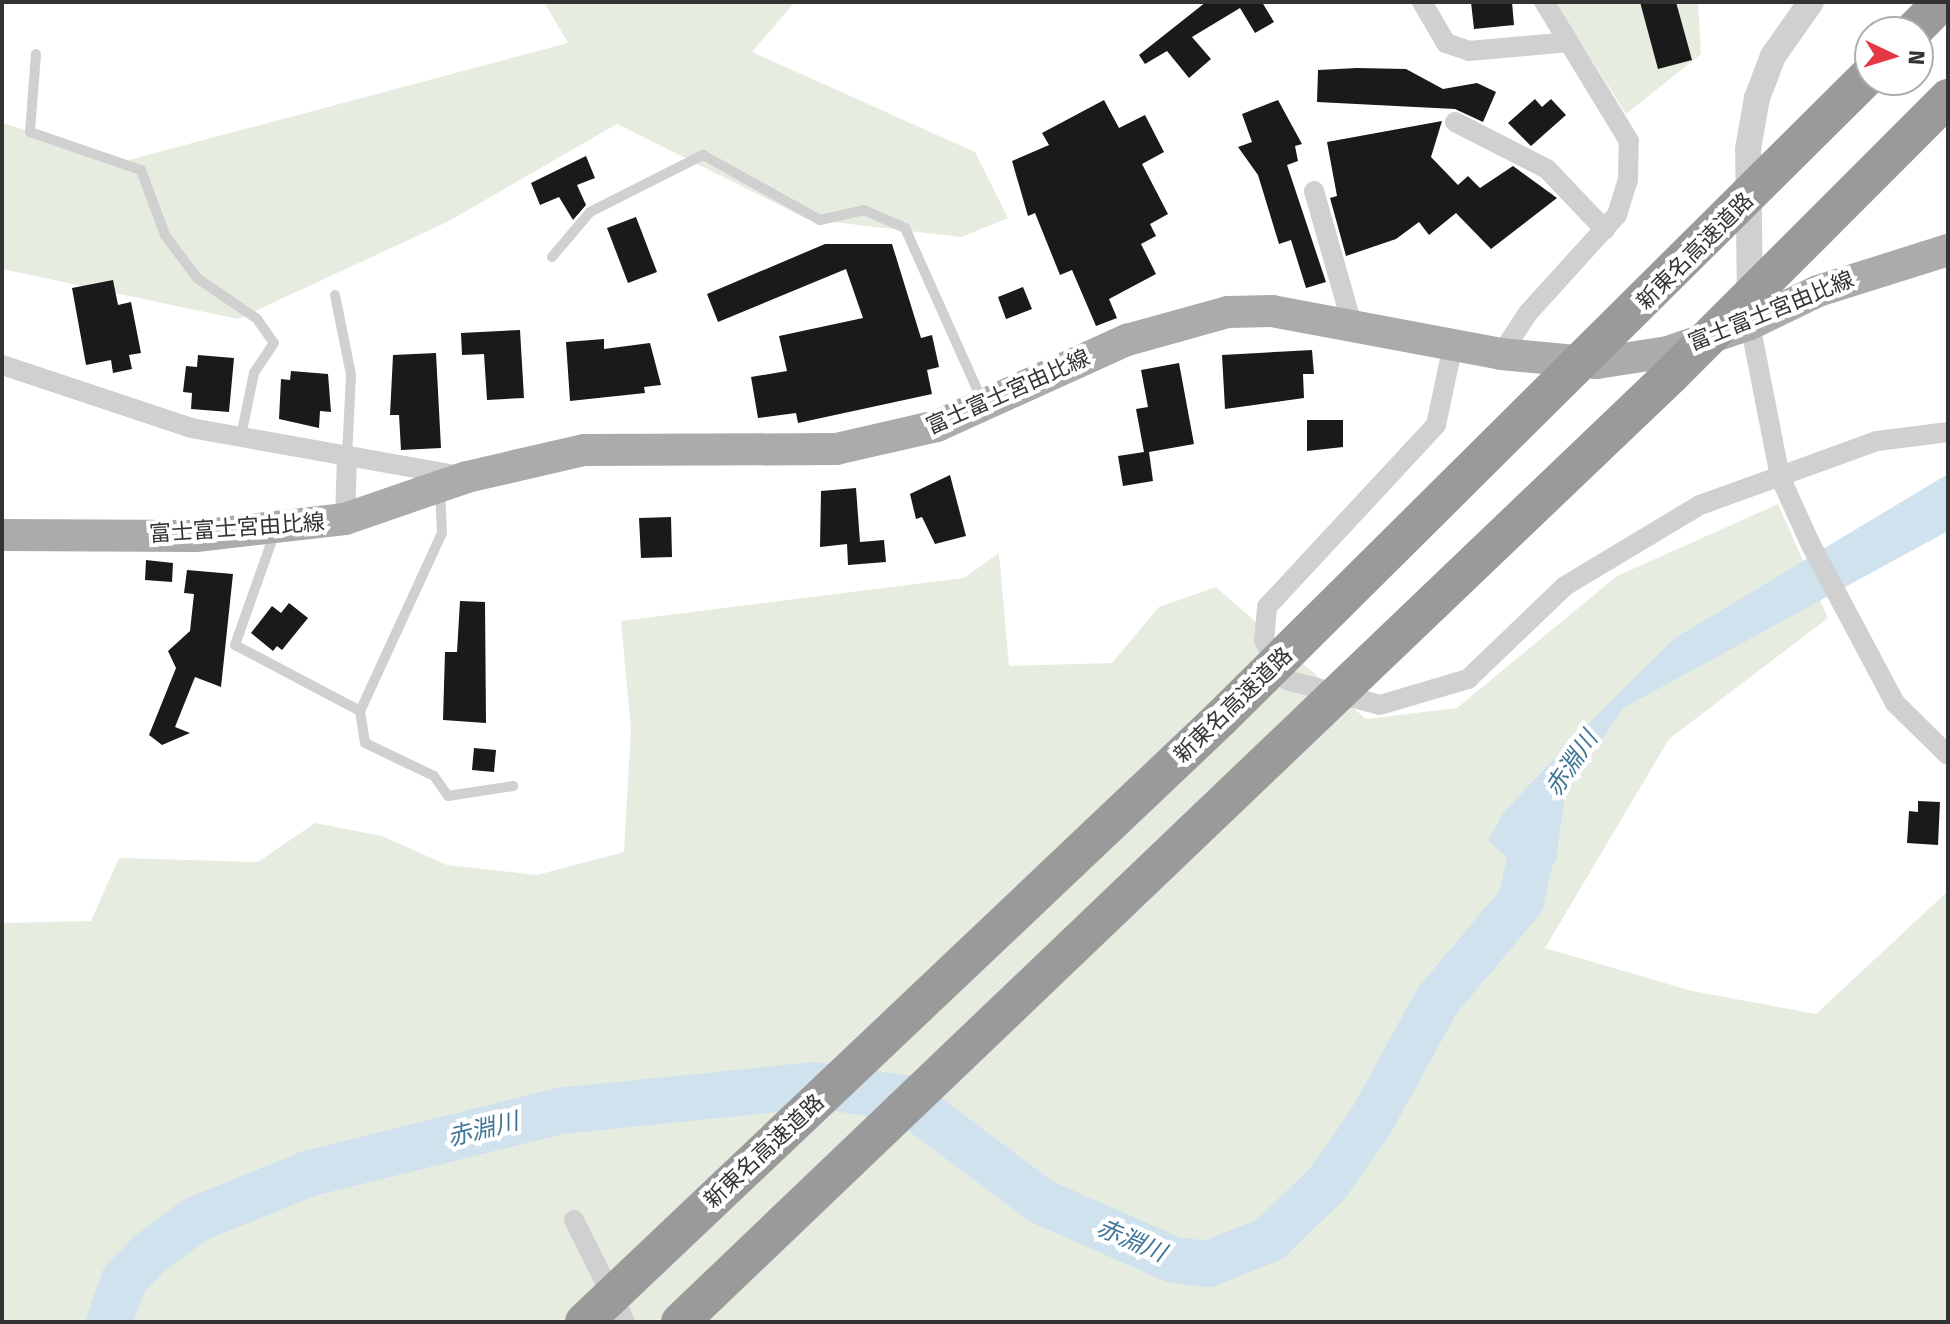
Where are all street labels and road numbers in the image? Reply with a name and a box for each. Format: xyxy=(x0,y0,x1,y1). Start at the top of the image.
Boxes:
street label: 新東名高速道路 xyxy=(1631,187,1759,315)
street label: 富士富士宮由比線 xyxy=(1684,266,1858,356)
street label: 富士富士宮由比線 xyxy=(922,344,1094,440)
street label: 富士富士宮由比線 xyxy=(148,509,326,547)
street label: 新東名高速道路 xyxy=(1168,642,1298,768)
street label: 新東名高速道路 xyxy=(699,1089,829,1213)

